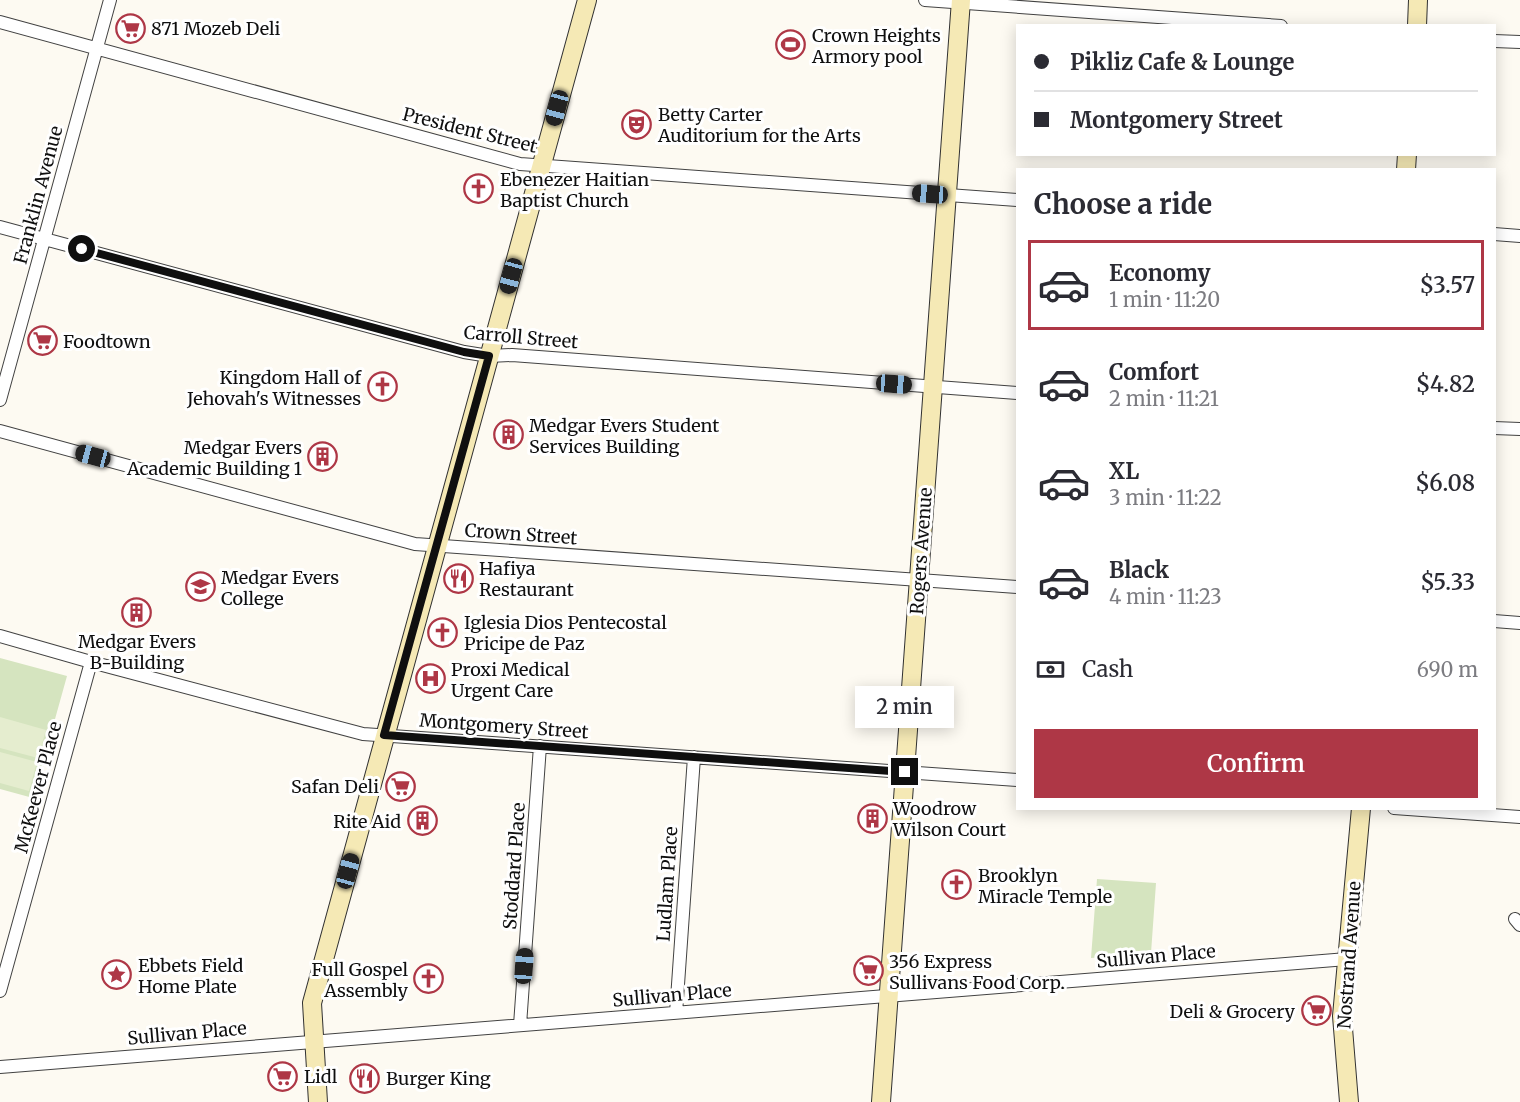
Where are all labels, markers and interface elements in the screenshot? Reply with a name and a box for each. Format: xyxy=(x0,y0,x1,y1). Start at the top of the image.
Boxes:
supermarket icon: 871 Mozeb Deli xyxy=(114,12,146,44)
place label: 871 Mozeb Deli xyxy=(151,17,281,40)
place label: Crown Heights Armory pool xyxy=(811,24,941,68)
sports icon: Crown Heights Armory pool xyxy=(775,29,807,61)
text: Pikliz Cafe & Lounge xyxy=(1070,48,1294,76)
car xyxy=(544,88,570,128)
street label: President Street xyxy=(400,102,540,158)
place label: Betty Carter Auditorium for the Arts xyxy=(657,103,861,147)
text: Montgomery Street xyxy=(1070,106,1283,134)
theatre icon: Betty Carter Auditorium for the Arts xyxy=(621,108,653,140)
street label: Franklin Avenue xyxy=(8,123,68,267)
place label: Ebenezer Haitian Baptist Church xyxy=(500,168,649,212)
church icon: Ebenezer Haitian Baptist Church xyxy=(463,173,495,205)
car xyxy=(911,184,949,204)
text: Choose a ride xyxy=(1034,187,1212,221)
route start xyxy=(68,235,95,262)
car xyxy=(498,256,524,296)
icon: car xyxy=(1037,258,1091,312)
text: Economy xyxy=(1109,259,1210,287)
text: $3.57 xyxy=(1420,271,1475,299)
text: 1 min · 11:20 xyxy=(1109,287,1220,312)
street label: Carroll Street xyxy=(463,321,579,353)
supermarket icon: Foodtown xyxy=(26,325,58,357)
place label: Foodtown xyxy=(63,330,151,353)
icon: car xyxy=(1037,357,1091,411)
text: Comfort xyxy=(1109,358,1199,386)
place label: Kingdom Hall of Jehovah's Witnesses xyxy=(186,366,362,410)
text: $4.82 xyxy=(1416,370,1475,398)
church icon: Kingdom Hall of Jehovah's Witnesses xyxy=(366,371,398,403)
car xyxy=(875,374,913,394)
text: 2 min · 11:21 xyxy=(1109,386,1219,411)
place label: Medgar Evers Student Services Building xyxy=(529,414,719,458)
building icon: Medgar Evers Student Services Building xyxy=(492,419,524,451)
place label: Medgar Evers Academic Building 1 xyxy=(126,436,302,480)
building icon: Medgar Evers Academic Building 1 xyxy=(307,441,339,473)
car xyxy=(73,443,113,469)
icon: car xyxy=(1037,456,1091,510)
text: XL xyxy=(1109,457,1139,485)
text: $6.08 xyxy=(1415,469,1475,497)
text: 3 min · 11:22 xyxy=(1109,485,1222,510)
street label: Rogers Avenue xyxy=(905,487,937,615)
street label: Crown Street xyxy=(464,519,578,549)
icon: car xyxy=(1037,555,1091,609)
text: Black xyxy=(1109,556,1169,584)
place label: Hafiya Restaurant xyxy=(479,557,574,601)
restaurant icon: Hafiya Restaurant xyxy=(442,562,474,594)
place label: Medgar Evers College xyxy=(221,566,339,610)
text: $5.33 xyxy=(1420,568,1475,596)
school or university icon: Medgar Evers College xyxy=(184,571,216,603)
text: 4 min · 11:23 xyxy=(1109,584,1222,609)
building icon: Medgar Evers B-Building xyxy=(121,596,153,628)
place label: Iglesia Dios Pentecostal Pricipe de Paz xyxy=(464,611,667,655)
church icon: Iglesia Dios Pentecostal Pricipe de Paz xyxy=(427,616,459,648)
place label: Medgar Evers B-Building xyxy=(78,630,196,674)
icon: cash xyxy=(1034,653,1067,686)
text: Cash xyxy=(1082,655,1133,683)
text: 690 m xyxy=(1417,657,1478,682)
place label: Proxi Medical Urgent Care xyxy=(451,658,570,702)
hospital icon: Proxi Medical Urgent Care xyxy=(414,663,446,695)
callout: 2 min xyxy=(856,685,954,727)
text: 2 min xyxy=(876,694,933,719)
street label: Montgomery Street xyxy=(419,709,589,743)
street label: McKeever Place xyxy=(9,719,67,855)
button: Confirm xyxy=(1034,729,1478,798)
route end xyxy=(891,758,918,785)
supermarket icon: Safan Deli xyxy=(384,770,416,802)
place label: Safan Deli xyxy=(291,775,379,798)
place label: Woodrow Wilson Court xyxy=(892,797,1006,841)
street label: Stoddard Place xyxy=(498,802,530,930)
building icon: Woodrow Wilson Court xyxy=(856,802,888,834)
building icon: Rite Aid xyxy=(406,805,438,837)
place label: Rite Aid xyxy=(333,810,401,833)
street label: Ludlam Place xyxy=(652,826,682,942)
car xyxy=(335,851,361,891)
place label: Brooklyn Miracle Temple xyxy=(978,864,1112,908)
church icon: Brooklyn Miracle Temple xyxy=(941,869,973,901)
street label: Nostrand Avenue xyxy=(1332,880,1366,1030)
street label: Sullivan Place xyxy=(1096,939,1216,973)
car xyxy=(514,947,534,985)
place label: 356 Express Sullivans Food Corp. xyxy=(889,950,1065,994)
place label: Ebbets Field Home Plate xyxy=(138,954,244,998)
supermarket icon: 356 Express Sullivans Food Corp. xyxy=(852,955,884,987)
place label: Full Gospel Assembly xyxy=(311,958,409,1002)
place icon: Ebbets Field Home Plate xyxy=(101,959,133,991)
church icon: Full Gospel Assembly xyxy=(413,963,445,995)
street label: Sullivan Place xyxy=(612,978,732,1012)
supermarket icon: Deli & Grocery xyxy=(1300,995,1332,1027)
place label: Deli & Grocery xyxy=(1170,1000,1296,1023)
street label: Sullivan Place xyxy=(127,1016,247,1050)
supermarket icon: Lidl xyxy=(267,1060,299,1092)
restaurant icon: Burger King xyxy=(349,1062,381,1094)
place label: Lidl xyxy=(304,1065,338,1088)
place label: Burger King xyxy=(386,1067,491,1090)

